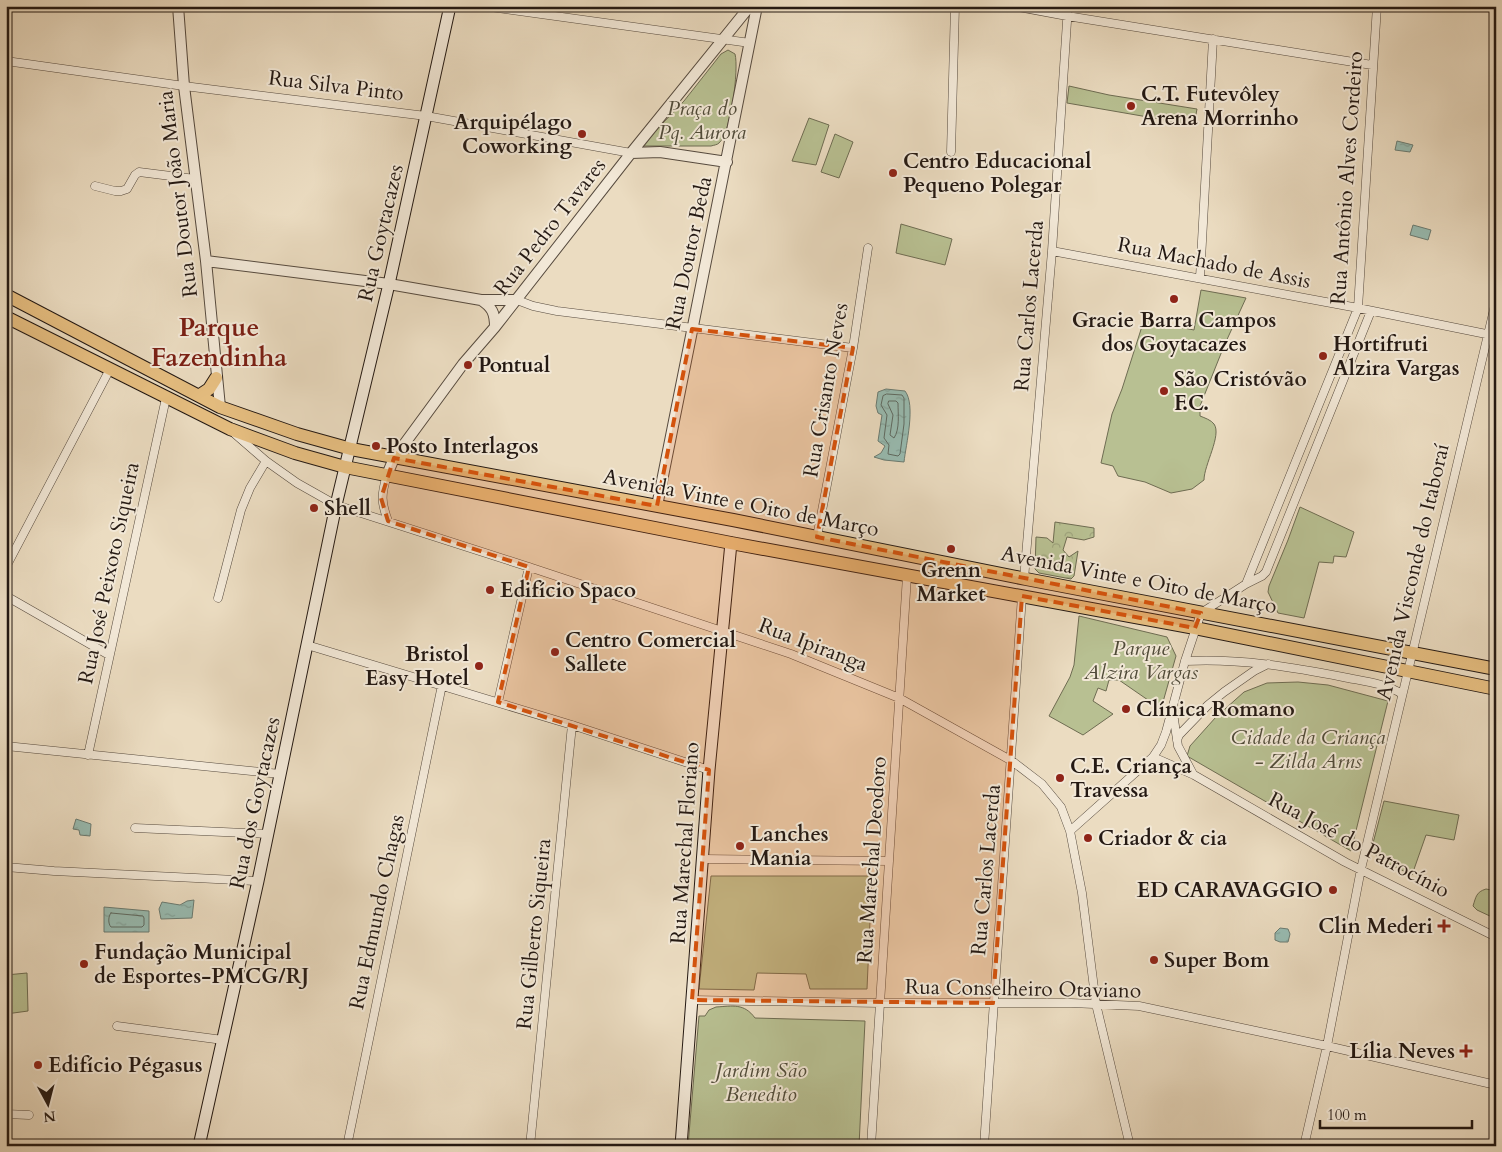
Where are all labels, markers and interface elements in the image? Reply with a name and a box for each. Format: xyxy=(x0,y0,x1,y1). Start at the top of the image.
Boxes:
street label: Rua Antônio Alves Cordeiro xyxy=(1324,50,1370,306)
street label: Rua Silva Pinto xyxy=(267,63,405,109)
place label: C.T. Futevôley Arena Morrinho xyxy=(1141,80,1298,133)
street label: Rua Doutor João Maria xyxy=(151,89,205,299)
park label: Praça do Pq. Aurora xyxy=(658,94,746,147)
marker: C.T. Futevôley Arena Morrinho xyxy=(1125,100,1137,112)
place label: Arquipélago Coworking xyxy=(454,108,572,161)
marker: Arquipélago Coworking xyxy=(576,128,588,140)
place label: Centro Educacional Pequeno Polegar xyxy=(903,147,1091,200)
street label: Rua Pedro Tavares xyxy=(487,152,613,302)
street label: Rua Goytacazes xyxy=(351,161,411,305)
marker: Centro Educacional Pequeno Polegar xyxy=(887,167,899,179)
street label: Rua Doutor Beda xyxy=(659,174,719,332)
street label: Rua Carlos Lacerda xyxy=(1007,219,1051,393)
street label: Rua Machado de Assis xyxy=(1115,230,1313,296)
marker: Gracie Barra Campos dos Goytacazes xyxy=(1168,293,1180,305)
street label: Rua Crisanto Neves xyxy=(796,300,856,480)
place label: Gracie Barra Campos dos Goytacazes xyxy=(1072,306,1276,359)
district label: Parque Fazendinha xyxy=(151,310,287,375)
place label: Hortifruti Alzira Vargas xyxy=(1333,330,1460,383)
marker: Hortifruti Alzira Vargas xyxy=(1317,350,1329,362)
place label: Pontual xyxy=(478,351,550,380)
marker: Pontual xyxy=(462,359,474,371)
place label: São Cristóvão F.C. xyxy=(1174,365,1307,418)
marker: São Cristóvão F.C. xyxy=(1158,385,1170,397)
place label: Posto Interlagos xyxy=(386,432,539,461)
marker: Posto Interlagos xyxy=(370,440,382,452)
street label: Avenida Visconde do Itaboraí xyxy=(1369,441,1457,703)
street label: Rua José Peixoto Siqueira xyxy=(71,459,147,687)
street label: Avenida Vinte e Oito de Março xyxy=(601,462,881,544)
place label: Shell xyxy=(324,494,371,523)
marker: Shell xyxy=(308,502,320,514)
street label: Avenida Vinte e Oito de Março xyxy=(999,539,1279,621)
marker: Grenn Market xyxy=(945,543,957,555)
place label: Grenn Market xyxy=(916,556,986,609)
place label: Edifício Spaco xyxy=(500,576,636,605)
marker: Edifício Spaco xyxy=(484,584,496,596)
street label: Rua Ipiranga xyxy=(754,611,872,679)
place label: Centro Comercial Sallete xyxy=(565,626,736,679)
park label: Parque Alzira Vargas xyxy=(1083,634,1198,687)
place label: Bristol Easy Hotel xyxy=(365,640,469,693)
marker: Centro Comercial Sallete xyxy=(549,646,561,658)
marker: Bristol Easy Hotel xyxy=(473,660,485,672)
place label: Clínica Romano xyxy=(1136,695,1295,724)
marker: Clínica Romano xyxy=(1120,703,1132,715)
street label: Rua dos Goytacazes xyxy=(223,714,287,892)
park label: Cidade da Criança - Zilda Arns xyxy=(1231,723,1385,776)
street label: Rua Marechal Floriano xyxy=(663,741,707,945)
place label: C.E. Criança Travessa xyxy=(1070,752,1193,805)
street label: Rua Marechal Deodoro xyxy=(850,755,894,965)
marker: C.E. Criança Travessa xyxy=(1054,772,1066,784)
street label: Rua Carlos Lacerda xyxy=(964,783,1008,957)
street label: Rua José do Patrocínio xyxy=(1263,785,1455,905)
street label: Rua Edmundo Chagas xyxy=(342,812,412,1012)
place label: Lanches Mania xyxy=(750,820,829,873)
place label: Criador & cia xyxy=(1098,824,1228,853)
marker: Criador & cia xyxy=(1082,832,1094,844)
street label: Rua Gilberto Siqueira xyxy=(510,837,558,1031)
marker: Lanches Mania xyxy=(734,840,746,852)
place label: ED CARAVAGGIO xyxy=(1137,876,1323,905)
marker: ED CARAVAGGIO xyxy=(1327,884,1339,896)
place label: Clin Mederi xyxy=(1318,912,1433,941)
marker: Clin Mederi xyxy=(1437,919,1451,933)
place label: Fundação Municipal de Esportes-PMCG/RJ xyxy=(94,938,309,991)
place label: Super Bom xyxy=(1164,946,1270,975)
marker: Super Bom xyxy=(1148,954,1160,966)
marker: Fundação Municipal de Esportes-PMCG/RJ xyxy=(78,958,90,970)
street label: Rua Conselheiro Otaviano xyxy=(905,972,1141,1006)
place label: Lília Neves xyxy=(1349,1037,1455,1066)
marker: Lília Neves xyxy=(1459,1044,1473,1058)
place label: Edifício Pégasus xyxy=(48,1051,203,1080)
park label: Jardim São Benedito xyxy=(710,1056,807,1109)
marker: Edifício Pégasus xyxy=(32,1059,44,1071)
north arrow xyxy=(22,1080,72,1130)
scale bar xyxy=(1320,1097,1472,1129)
text: 100 m xyxy=(1327,1105,1367,1125)
text: N xyxy=(42,1106,57,1127)

